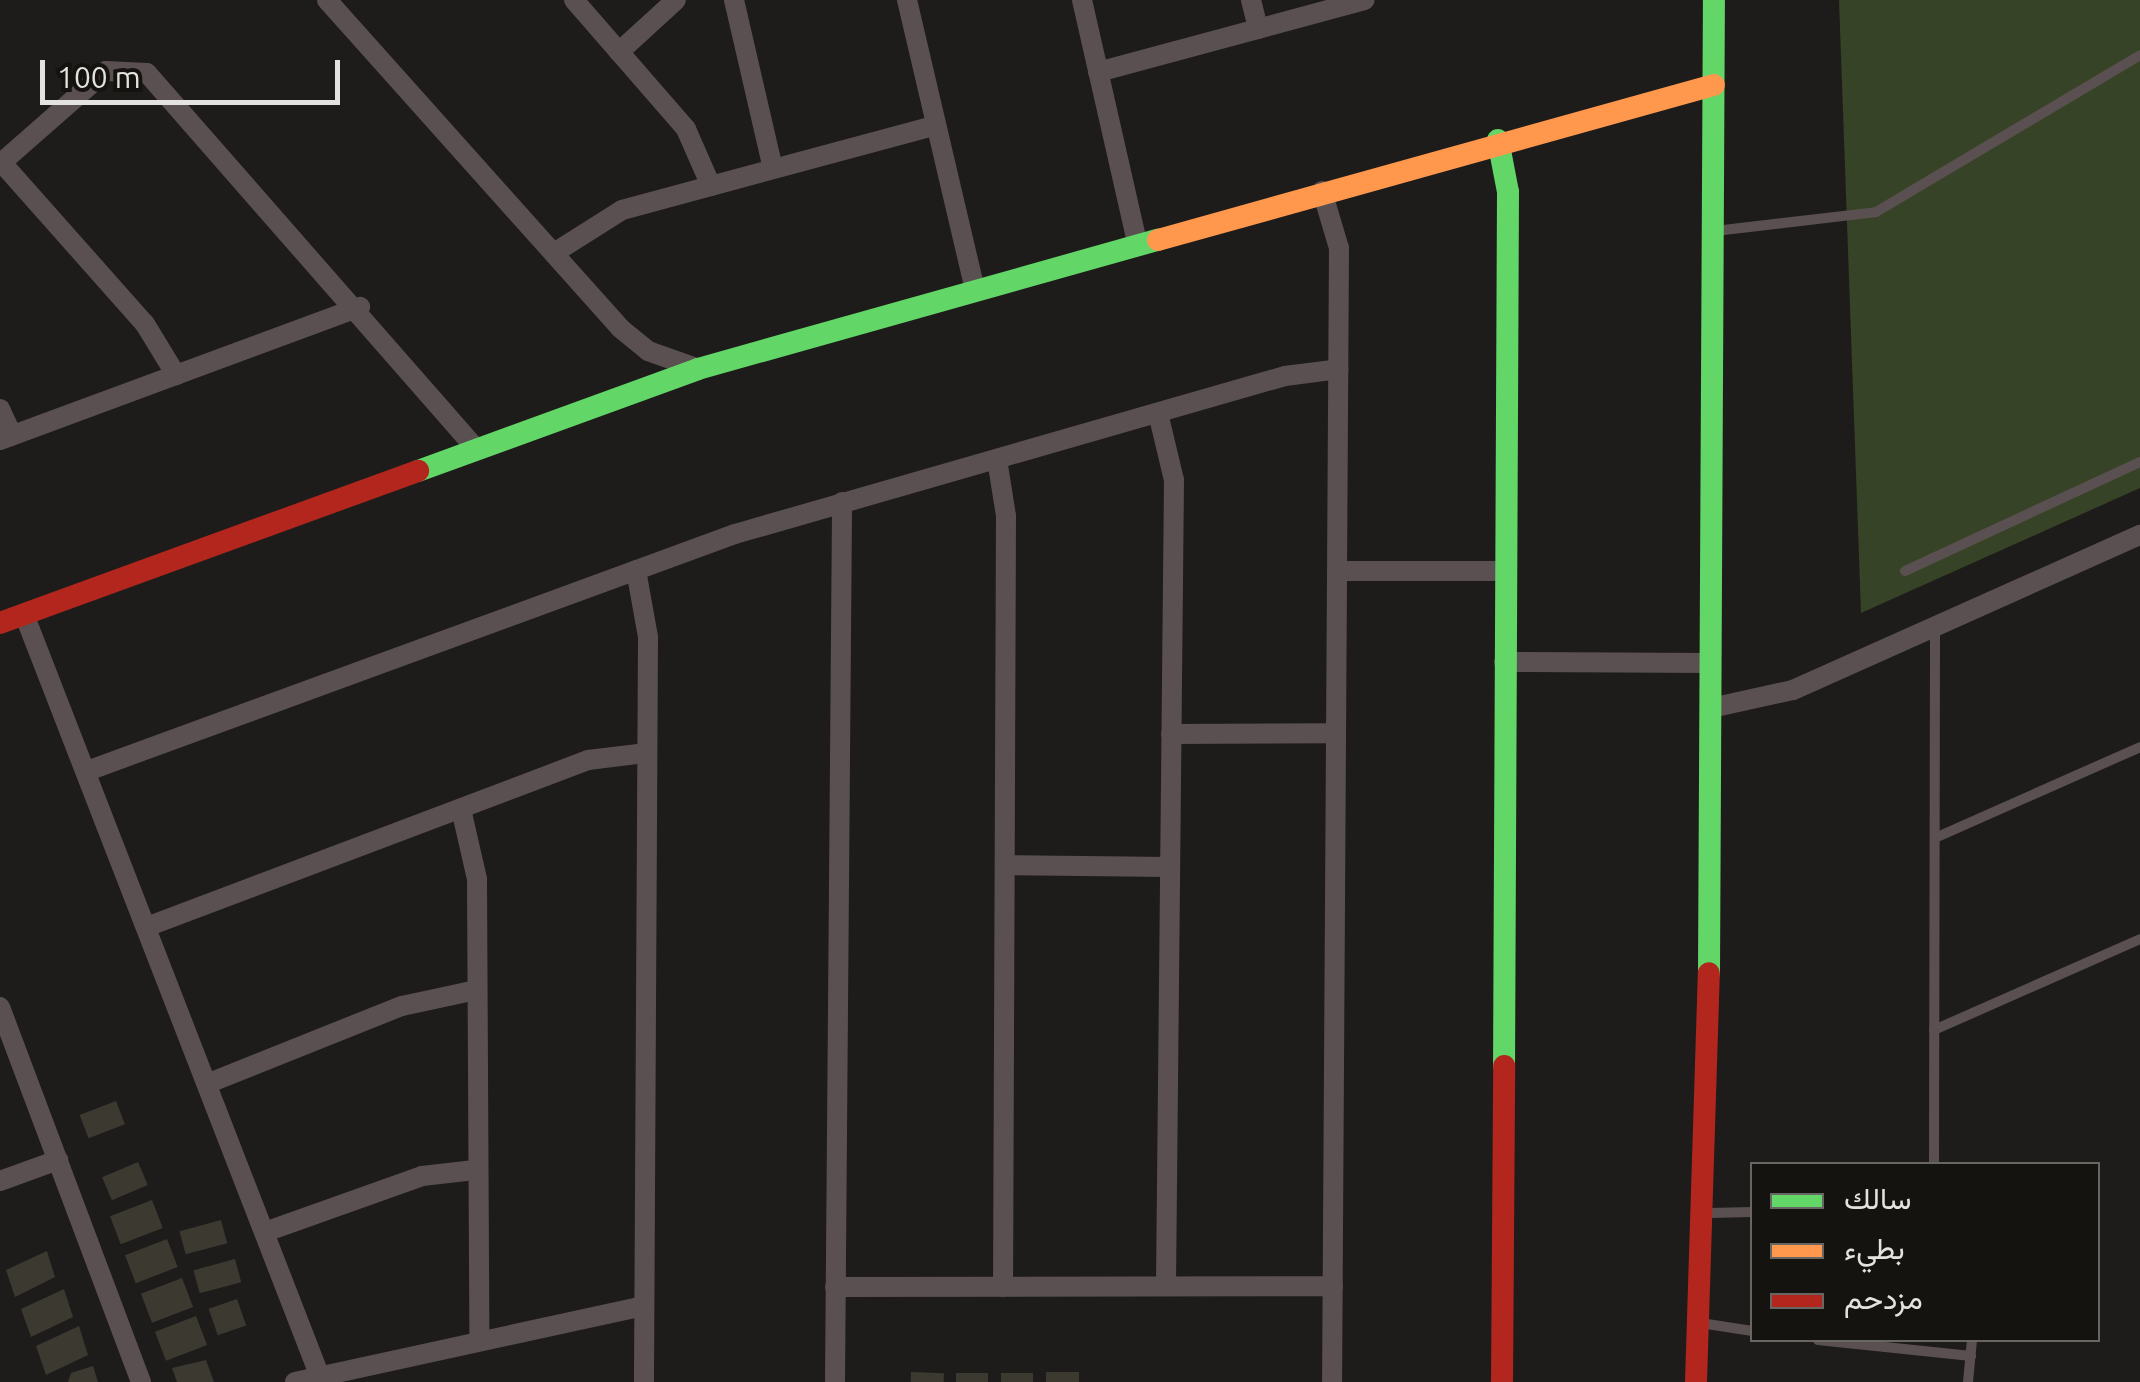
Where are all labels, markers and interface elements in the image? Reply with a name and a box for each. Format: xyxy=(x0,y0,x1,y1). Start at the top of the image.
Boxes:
scale bar xyxy=(45,40,345,102)
text: 100 m xyxy=(57,60,141,94)
legend xyxy=(1750,1162,2100,1342)
text: سالك xyxy=(1844,1181,1911,1215)
text: بطيء xyxy=(1844,1231,1905,1265)
text: مزدحم xyxy=(1844,1281,1923,1315)

